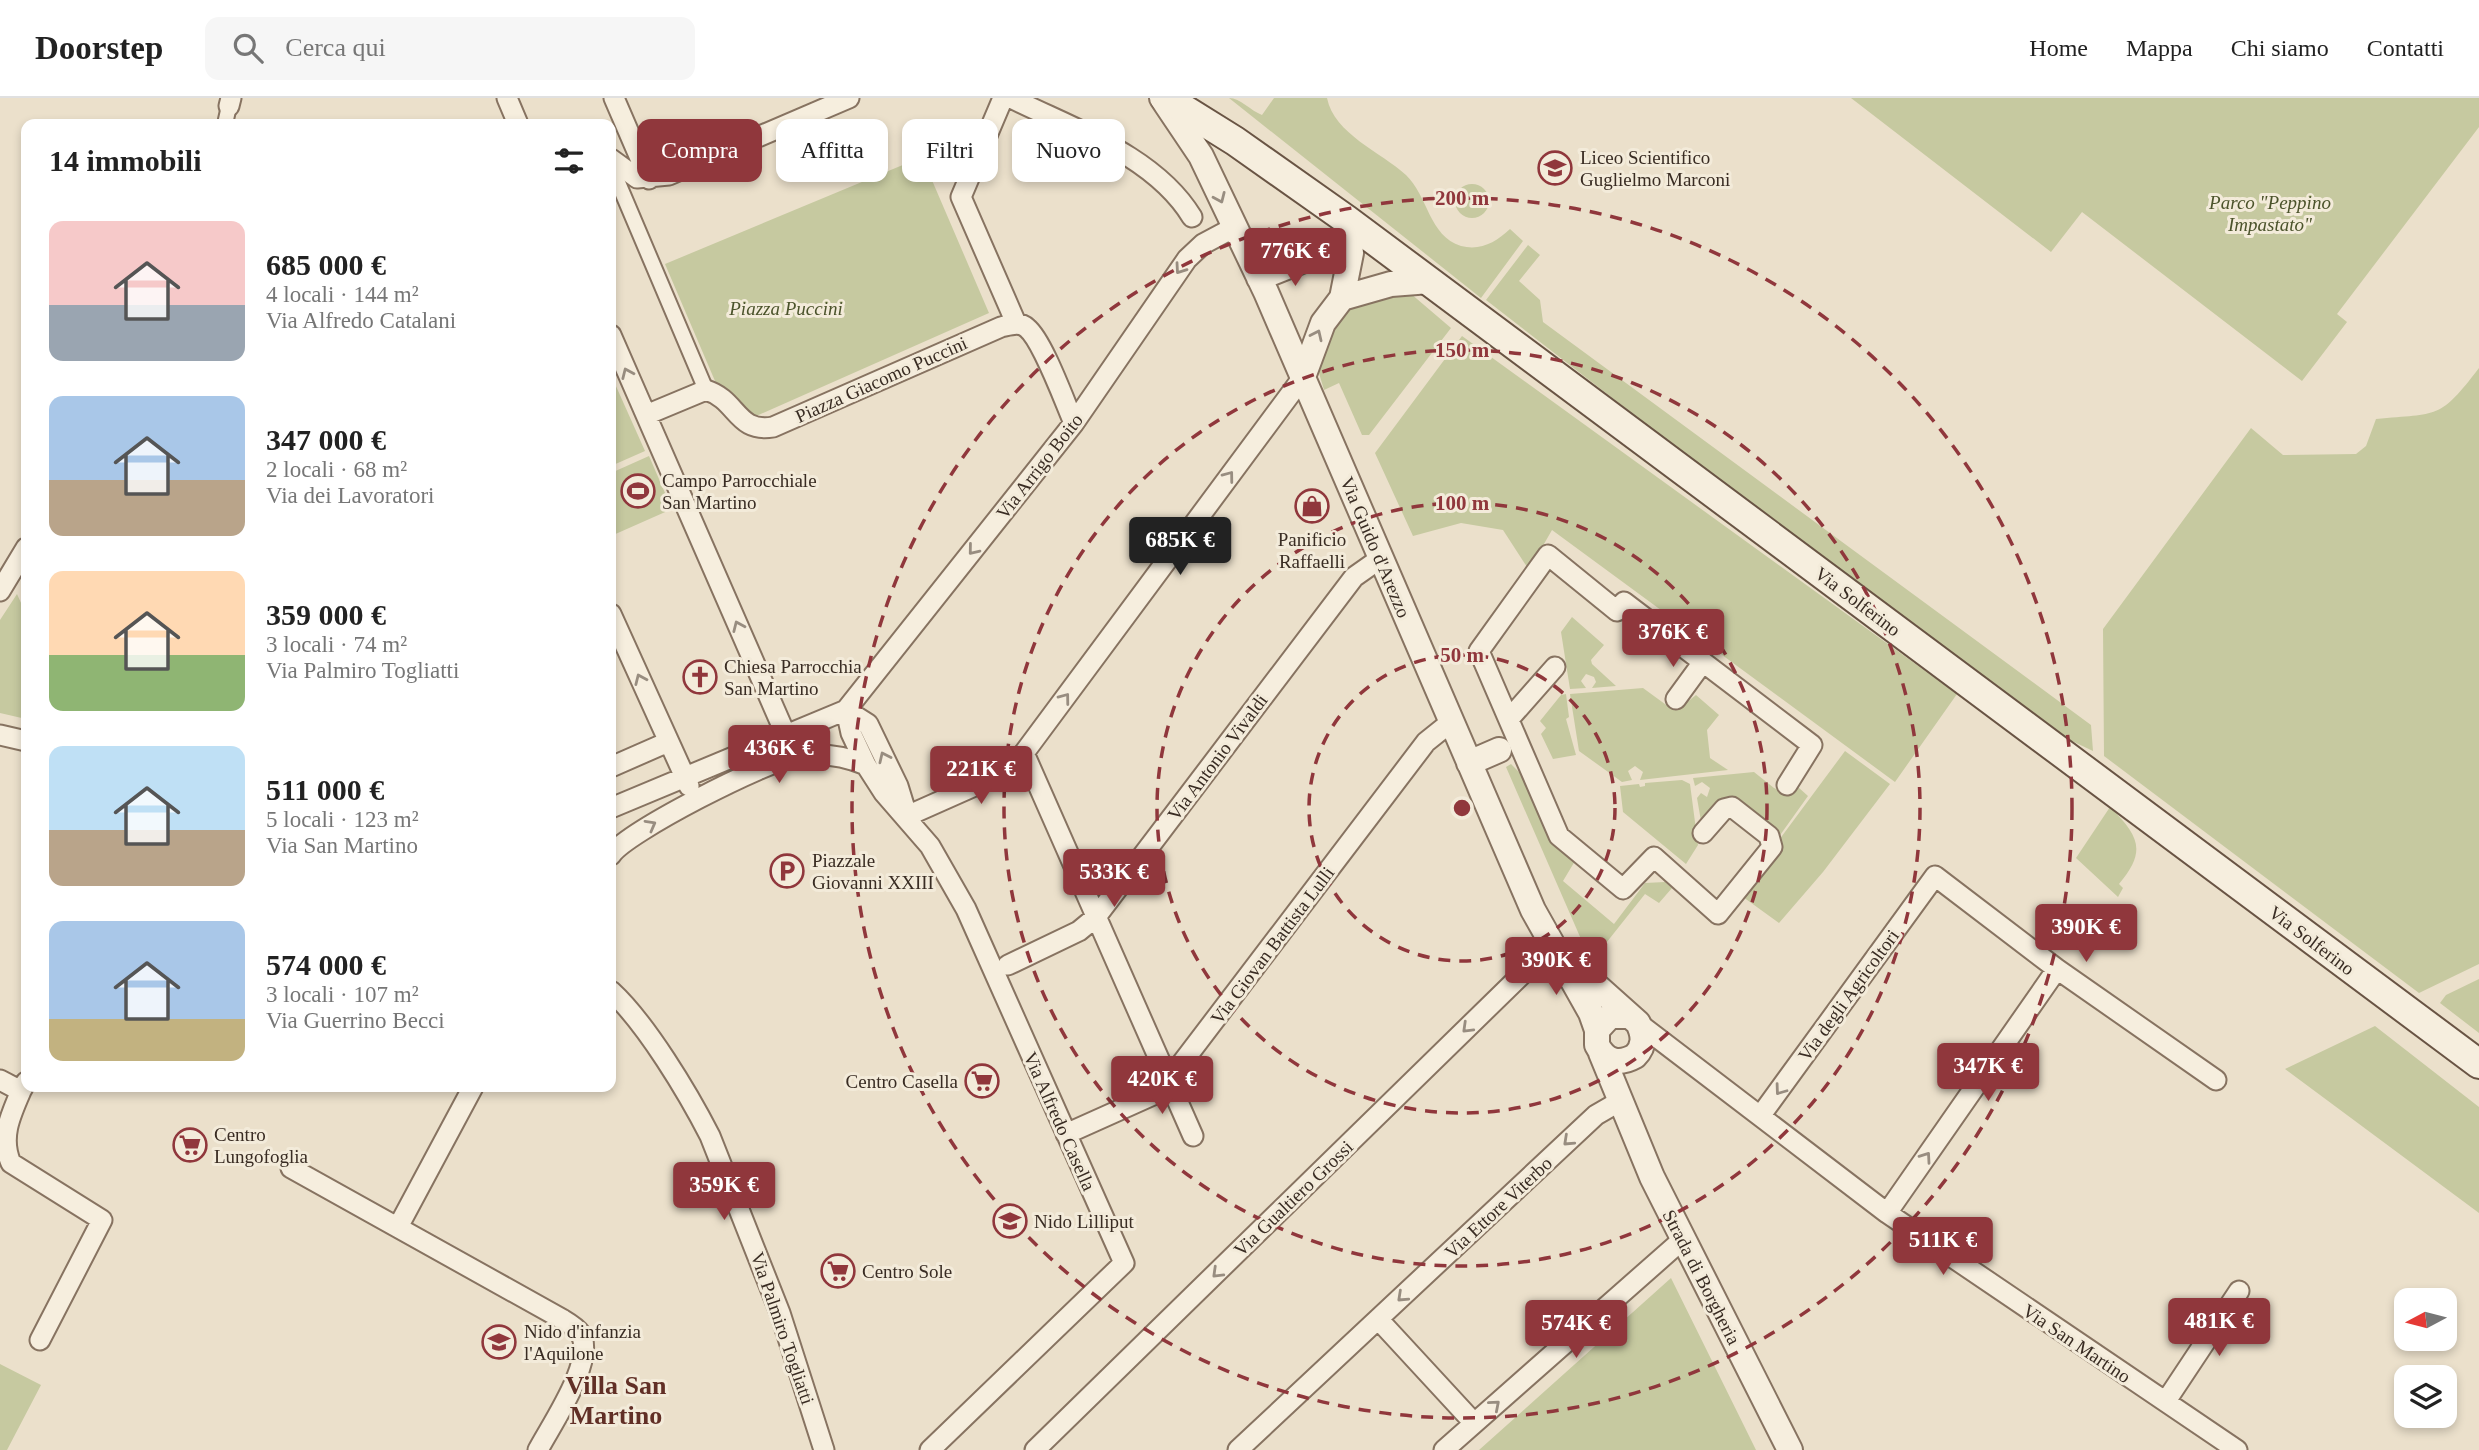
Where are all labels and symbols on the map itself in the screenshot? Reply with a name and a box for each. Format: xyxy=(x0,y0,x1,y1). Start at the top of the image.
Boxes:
place label: Liceo Scientifico Guglielmo Marconi xyxy=(1580,147,1730,190)
school or university icon: Liceo Scientifico Guglielmo Marconi xyxy=(1536,149,1574,187)
text: 200 m xyxy=(1435,186,1490,210)
one-way arrow xyxy=(1212,191,1226,204)
park label: Parco "Peppino Impastato" xyxy=(2208,192,2331,235)
pin: 776K € xyxy=(1238,228,1352,288)
one-way arrow xyxy=(1176,261,1188,274)
park label: Piazza Puccini xyxy=(728,298,843,319)
one-way arrow xyxy=(1309,330,1323,342)
street label: Piazza Giacomo Puccini xyxy=(792,332,970,427)
text: 150 m xyxy=(1435,338,1490,362)
one-way arrow xyxy=(622,368,636,380)
street label: Via Arrigo Boito xyxy=(992,410,1087,523)
place label: Campo Parrocchiale San Martino xyxy=(662,470,817,513)
sports icon: Campo Parrocchiale San Martino xyxy=(619,472,657,510)
one-way arrow xyxy=(1221,472,1234,484)
street label: Via Guido d'Arezzo xyxy=(1336,474,1415,621)
shop icon: Panificio Raffaelli xyxy=(1293,487,1331,525)
text: 100 m xyxy=(1435,491,1490,515)
pin: 685K € xyxy=(1123,518,1237,577)
place label: Panificio Raffaelli xyxy=(1278,529,1346,572)
one-way arrow xyxy=(968,543,981,555)
street label: Via Solferino xyxy=(1811,562,1905,640)
pin: 376K € xyxy=(1616,610,1730,669)
one-way arrow xyxy=(732,621,746,634)
text: 50 m xyxy=(1440,643,1484,667)
place label: Chiesa Parrocchia San Martino xyxy=(724,656,862,699)
church icon: Chiesa Parrocchia San Martino xyxy=(681,658,719,696)
one-way arrow xyxy=(634,674,648,686)
street label: Via Antonio Vivaldi xyxy=(1163,690,1272,825)
one-way arrow xyxy=(1056,694,1069,706)
pin: 436K € xyxy=(722,726,836,785)
pin: 221K € xyxy=(924,746,1038,806)
one-way arrow xyxy=(878,752,892,765)
centre of rings xyxy=(1450,796,1474,820)
one-way arrow xyxy=(643,820,656,833)
place label: Piazzale Giovanni XXIII xyxy=(812,850,934,893)
pin: 533K € xyxy=(1057,850,1171,909)
parking icon: Piazzale Giovanni XXIII xyxy=(768,852,806,890)
street label: Via Giovan Battista Lulli xyxy=(1206,863,1338,1028)
street label: Via Solferino xyxy=(2265,901,2359,979)
pin: 390K € xyxy=(2029,904,2143,964)
street label: Via degli Agricoltori xyxy=(1794,926,1903,1065)
pin: 390K € xyxy=(1499,937,1613,997)
one-way arrow xyxy=(1462,1020,1475,1033)
pin: 347K € xyxy=(1931,1044,2045,1103)
street label: Via Alfredo Casella xyxy=(1019,1049,1100,1194)
pin: 420K € xyxy=(1105,1056,1219,1116)
supermarket icon: Centro Casella xyxy=(963,1062,1001,1100)
place label: Centro Casella xyxy=(846,1071,959,1092)
one-way arrow xyxy=(1776,1082,1788,1095)
place label: Centro Lungofoglia xyxy=(214,1124,308,1167)
supermarket icon: Centro Lungofoglia xyxy=(171,1126,209,1164)
one-way arrow xyxy=(1563,1133,1576,1146)
street label: Via Gualtiero Grossi xyxy=(1230,1136,1357,1261)
street label: Via Ettore Viterbo xyxy=(1440,1152,1556,1262)
one-way arrow xyxy=(1918,1152,1930,1165)
pin: 359K € xyxy=(667,1162,781,1222)
school or university icon: Nido Lilliput xyxy=(991,1202,1029,1240)
street label: Strada di Borgheria xyxy=(1659,1206,1745,1349)
place label: Nido Lilliput xyxy=(1034,1211,1134,1232)
pin: 511K € xyxy=(1886,1218,2000,1277)
street label: Via Palmiro Togliatti xyxy=(747,1249,818,1407)
supermarket icon: Centro Sole xyxy=(819,1252,857,1290)
place label: Centro Sole xyxy=(862,1261,952,1282)
one-way arrow xyxy=(1212,1264,1225,1277)
north arrow xyxy=(2394,1288,2457,1351)
one-way arrow xyxy=(1397,1289,1410,1301)
pin: 481K € xyxy=(2162,1298,2276,1358)
pin: 574K € xyxy=(1519,1300,1633,1360)
street label: Via San Martino xyxy=(2019,1300,2135,1387)
place label: Nido d'infanzia l'Aquilone xyxy=(524,1321,641,1364)
school or university icon: Nido d'infanzia l'Aquilone xyxy=(480,1323,518,1361)
district label: Villa San Martino xyxy=(566,1371,667,1430)
one-way arrow xyxy=(1487,1401,1500,1413)

